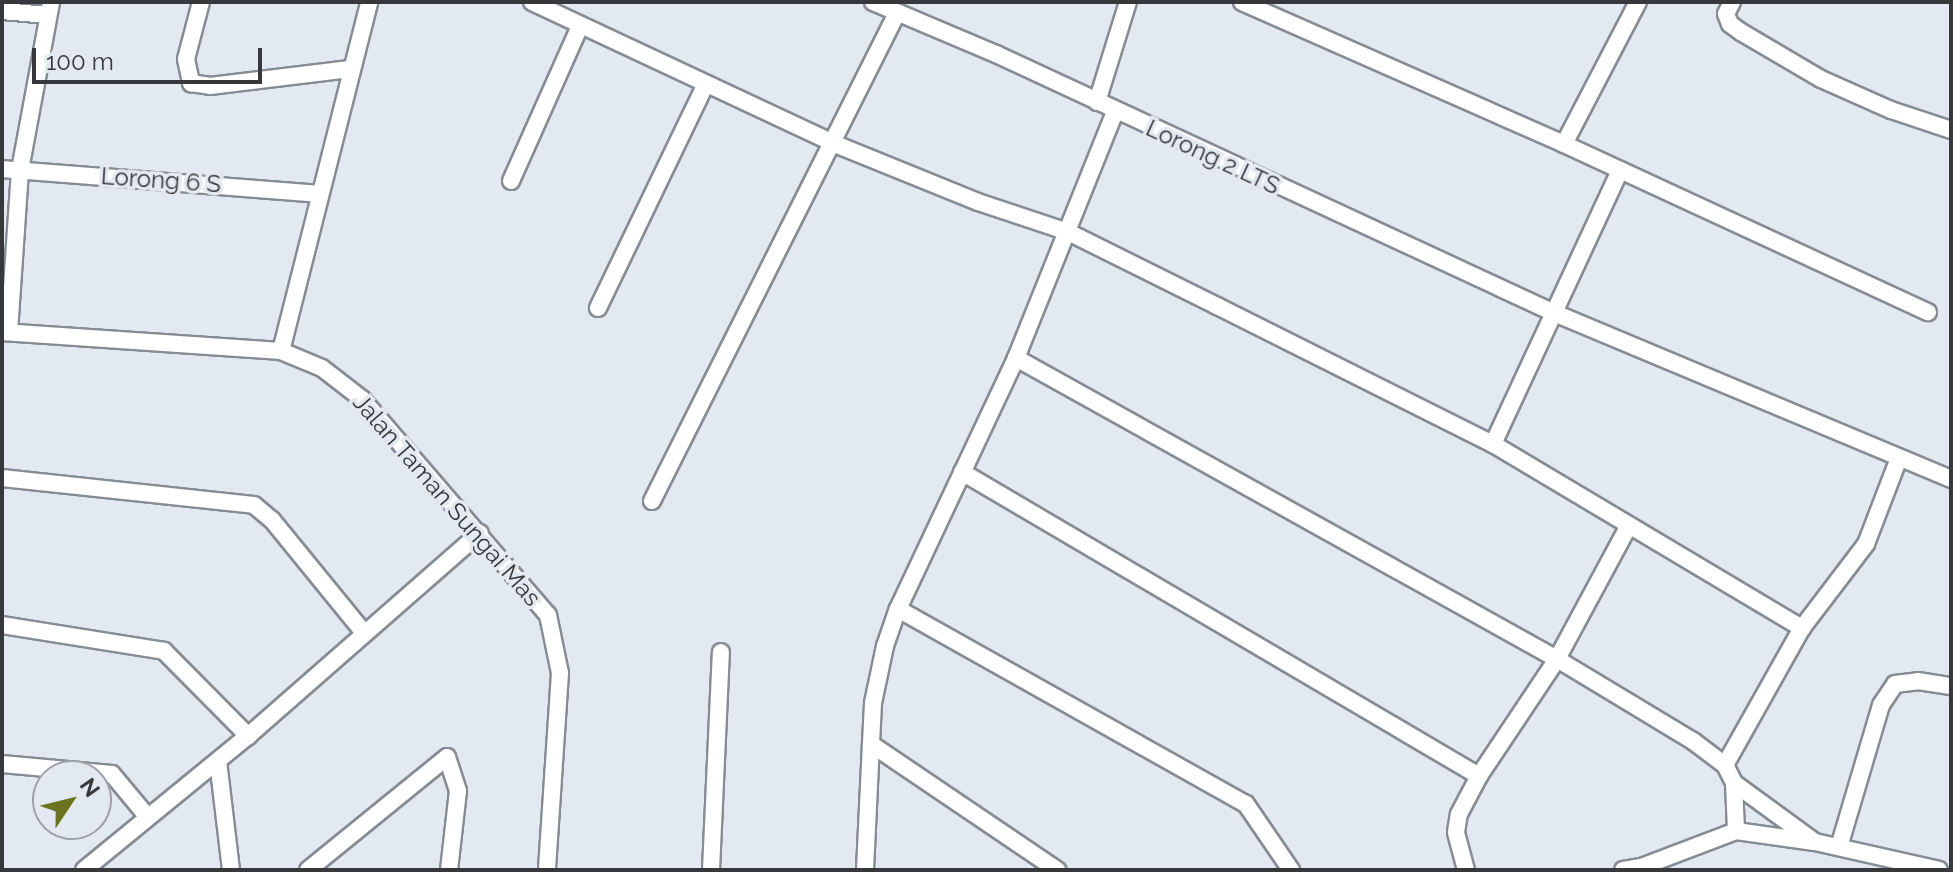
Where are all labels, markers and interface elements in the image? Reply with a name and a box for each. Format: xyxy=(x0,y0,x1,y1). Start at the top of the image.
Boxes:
scale bar xyxy=(36,32,266,82)
text: 100 m xyxy=(46,47,114,76)
street label: Lorong 2 LTS xyxy=(1141,113,1285,201)
street label: Lorong 6 S xyxy=(100,161,222,199)
street label: Jalan Taman Sungai Mas xyxy=(347,388,547,612)
north arrow xyxy=(32,760,112,840)
text: N xyxy=(75,773,105,802)

